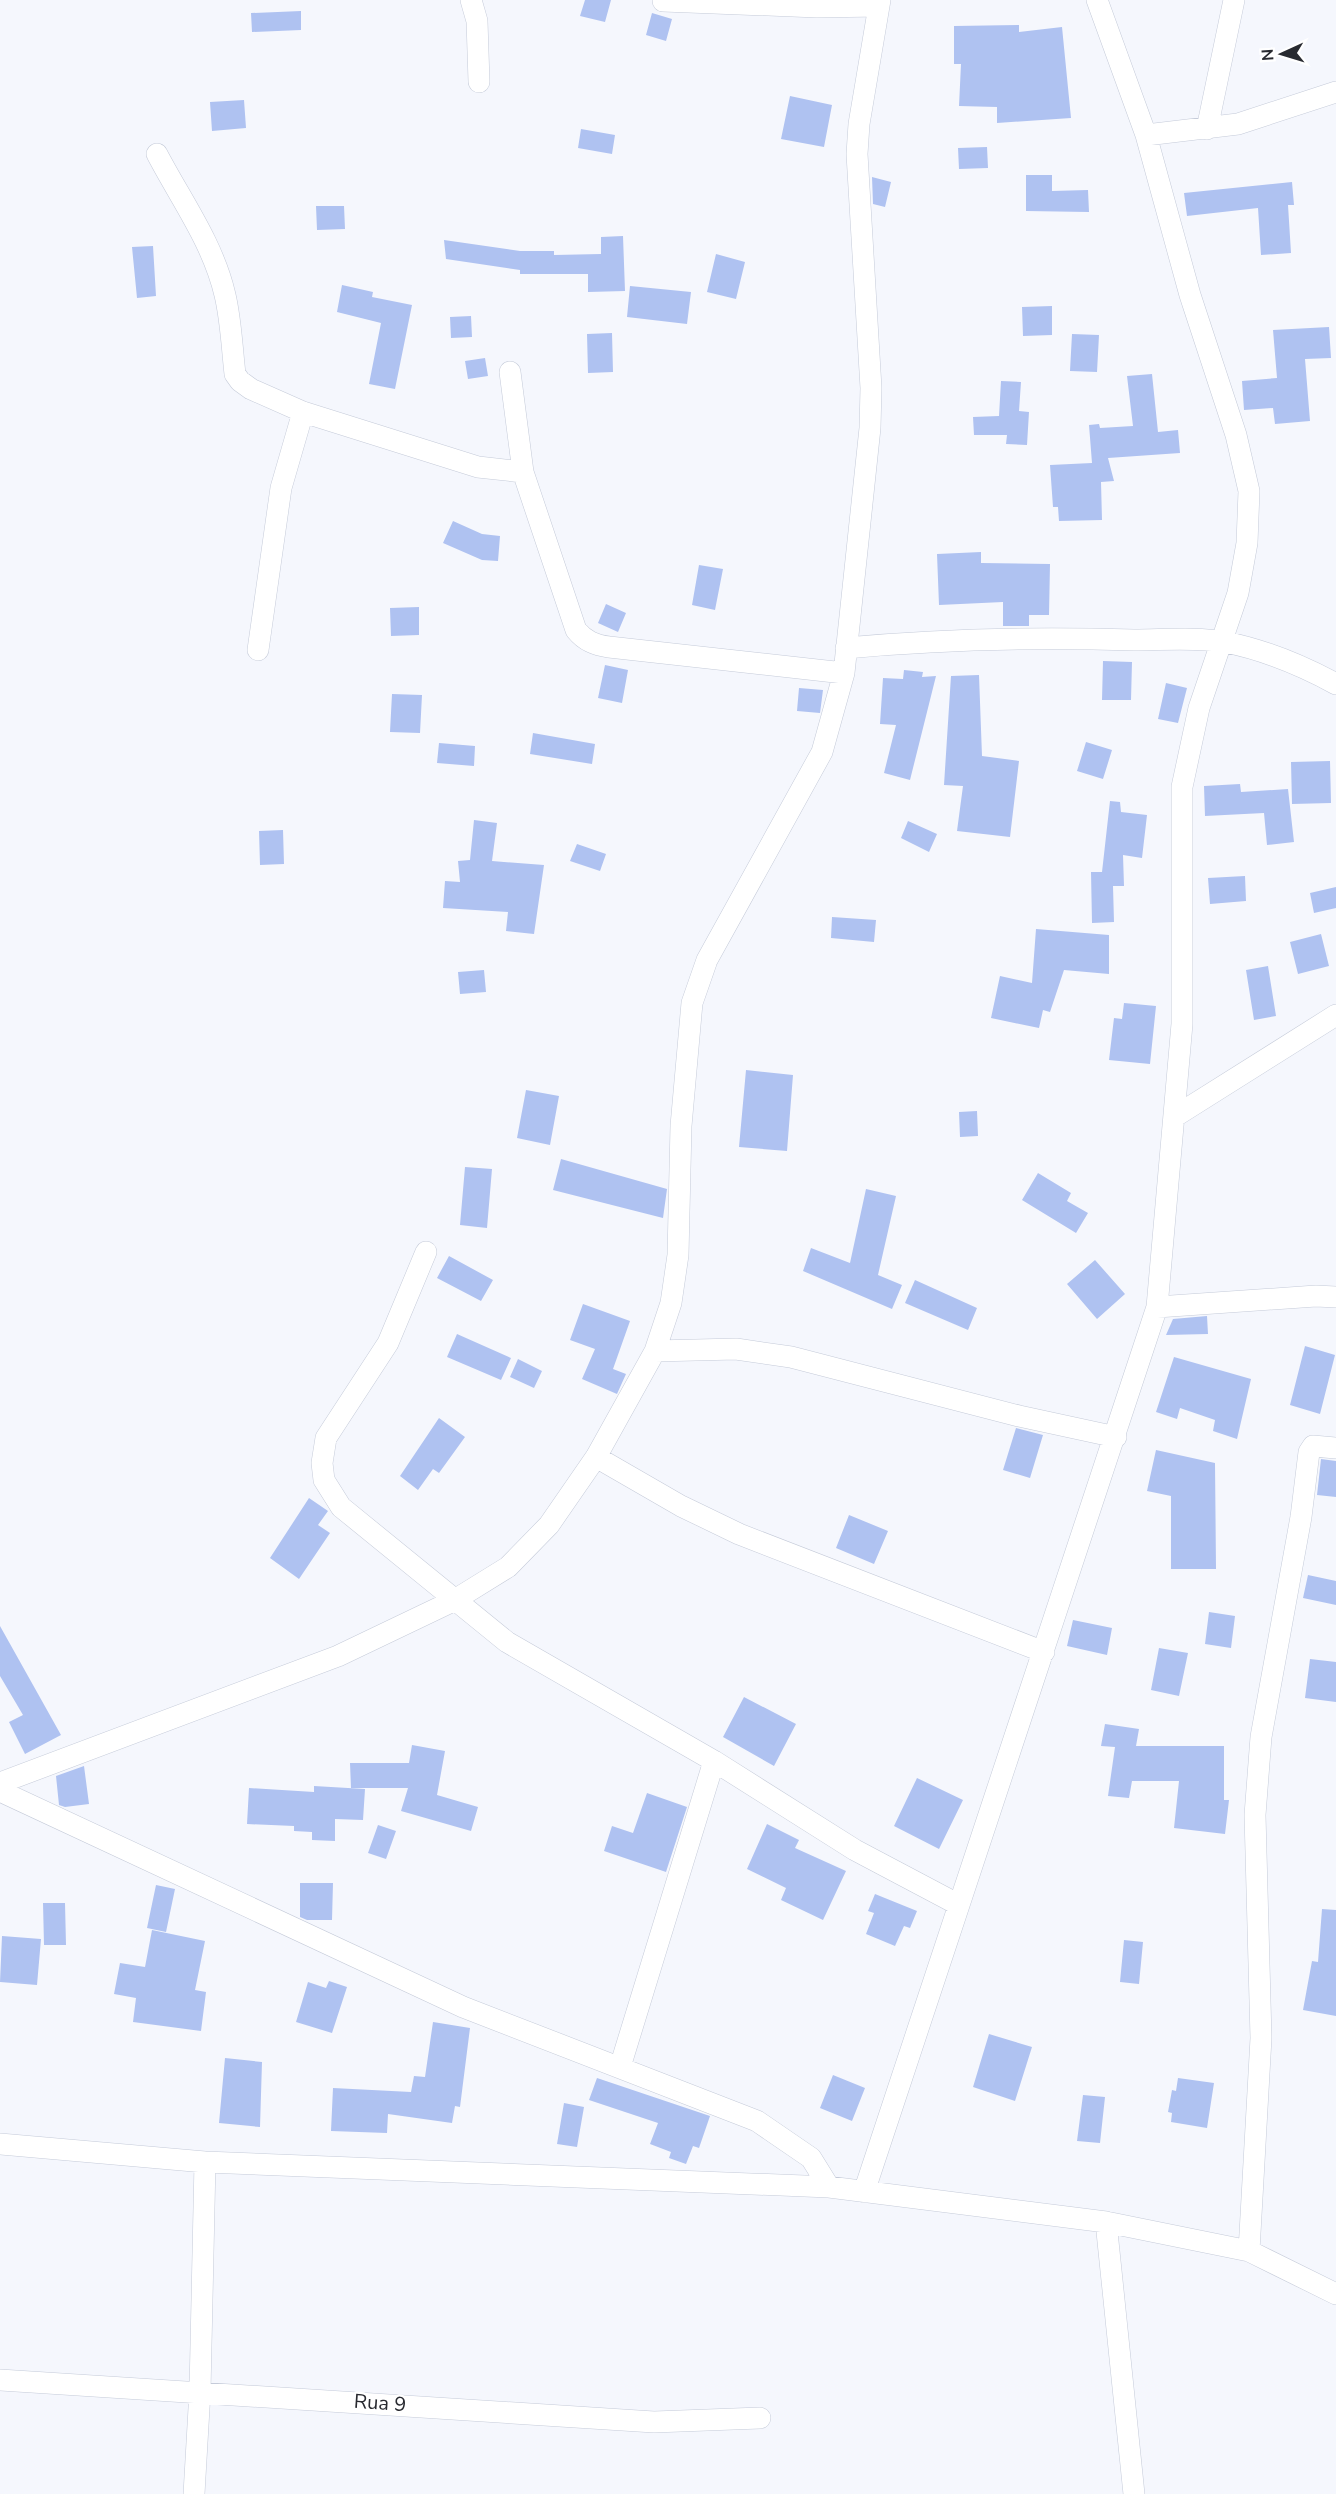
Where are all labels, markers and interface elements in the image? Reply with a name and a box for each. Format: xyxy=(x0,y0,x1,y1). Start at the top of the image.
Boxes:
north arrow xyxy=(1252,24,1312,84)
text: N xyxy=(1257,48,1279,62)
street label: Rua 9 xyxy=(353,2388,407,2418)

